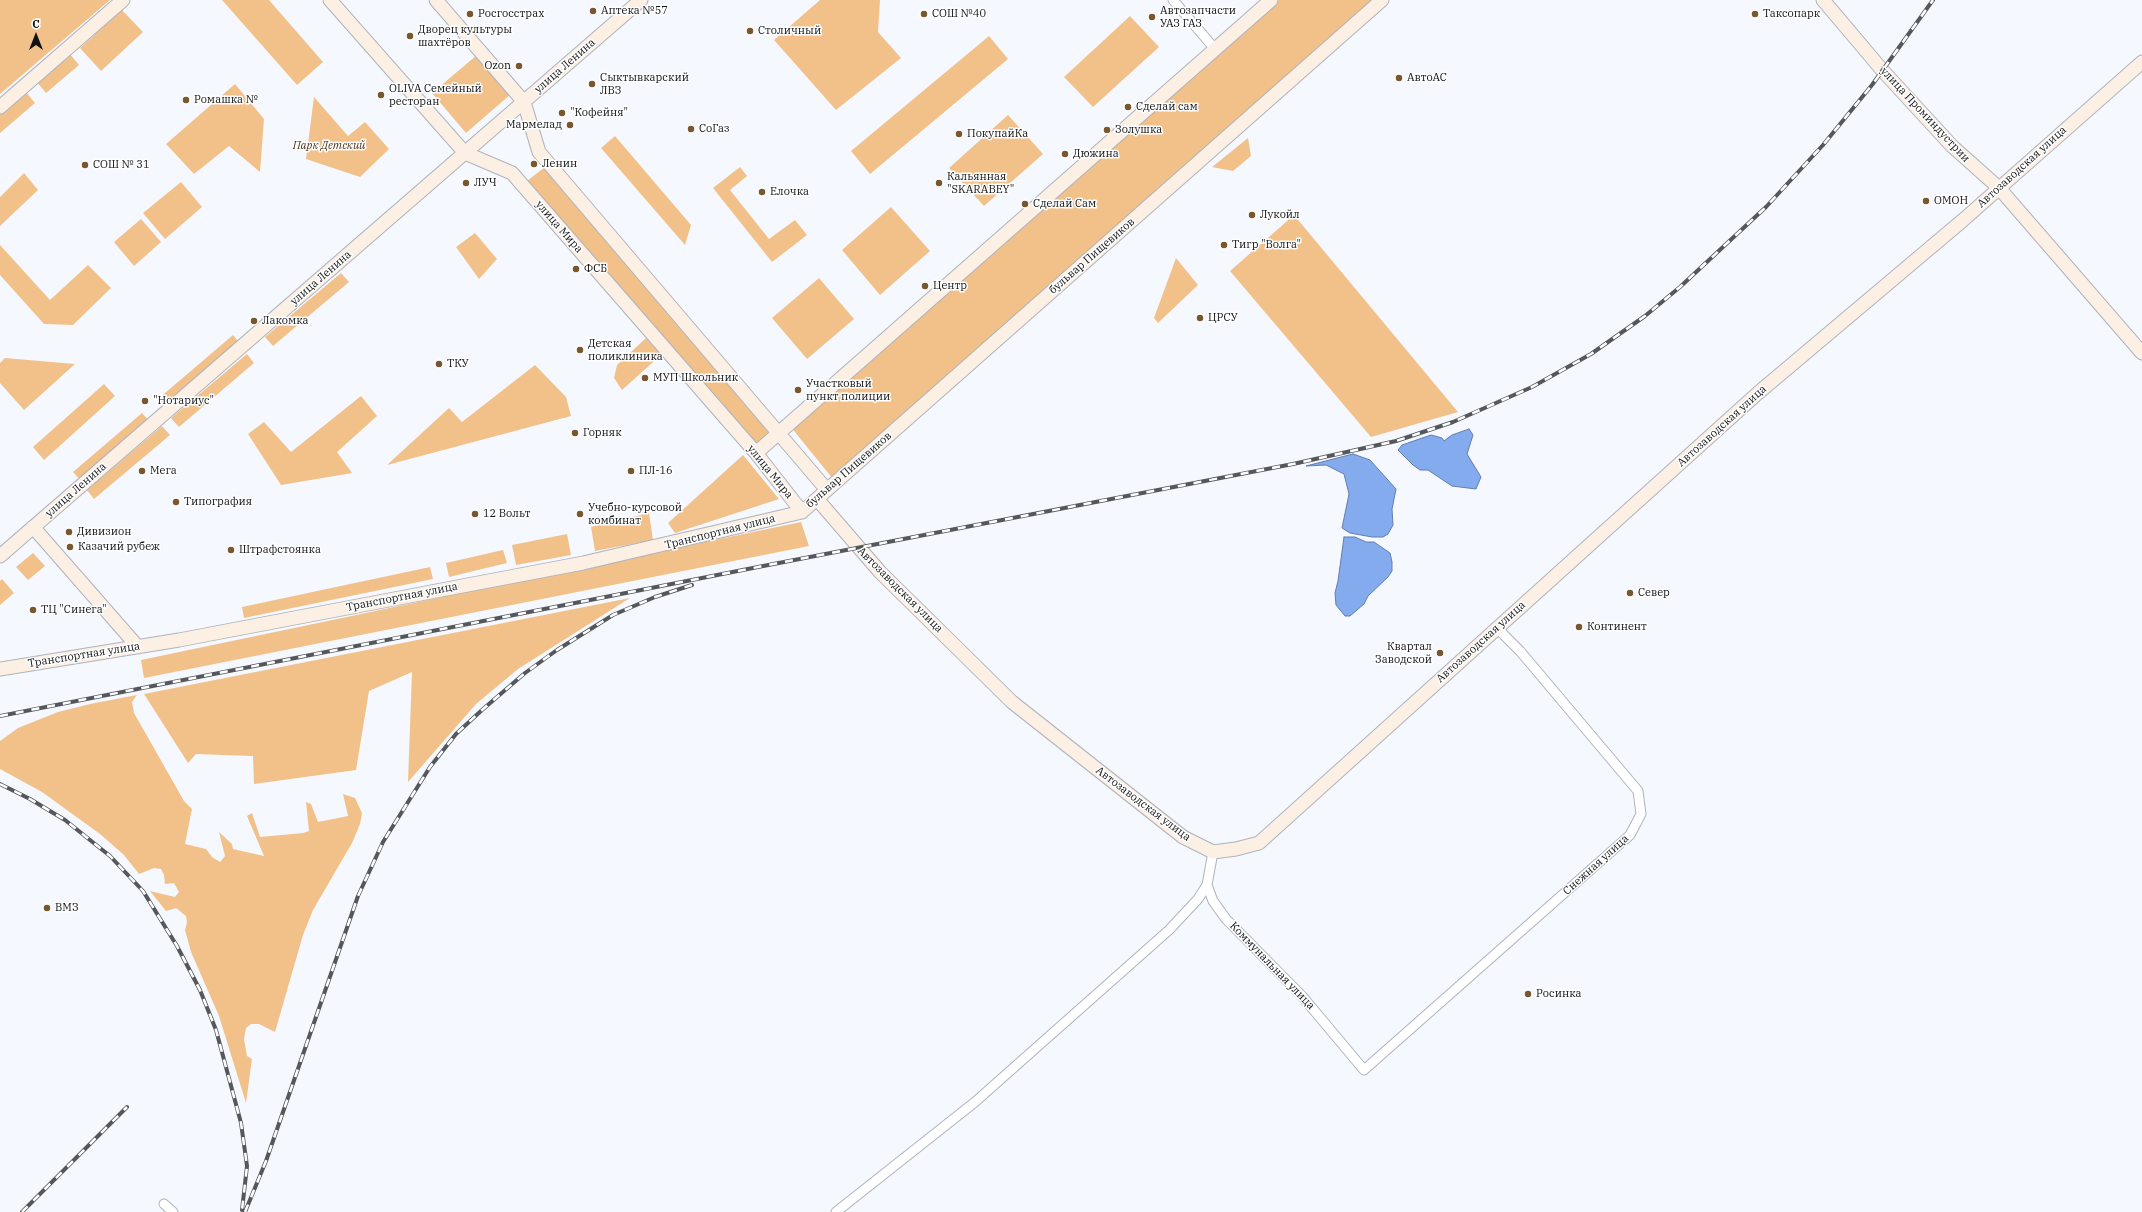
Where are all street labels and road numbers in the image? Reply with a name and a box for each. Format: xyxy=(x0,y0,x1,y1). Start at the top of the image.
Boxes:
street label: улица Ленина xyxy=(532,36,598,96)
street label: улица Проминдустрии xyxy=(1878,65,1972,165)
street label: Автозаводская улица xyxy=(1975,123,2069,211)
street label: улица Мира xyxy=(533,198,585,256)
street label: бульвар Пищевиков xyxy=(1047,215,1137,297)
street label: улица Ленина xyxy=(288,248,354,308)
street label: Автозаводская улица xyxy=(1675,382,1769,470)
street label: бульвар Пищевиков xyxy=(804,429,894,511)
street label: улица Мира xyxy=(744,443,796,501)
street label: улица Ленина xyxy=(43,460,109,520)
street label: Транспортная улица xyxy=(663,512,777,552)
street label: Автозаводская улица xyxy=(854,544,946,636)
street label: Транспортная улица xyxy=(345,580,459,614)
street label: Автозаводская улица xyxy=(1434,598,1528,686)
street label: Транспортная улица xyxy=(27,640,141,670)
street label: Автозаводская улица xyxy=(1093,764,1193,844)
street label: Снежная улица xyxy=(1560,832,1632,898)
street label: Коммунальная улица xyxy=(1227,919,1317,1013)

